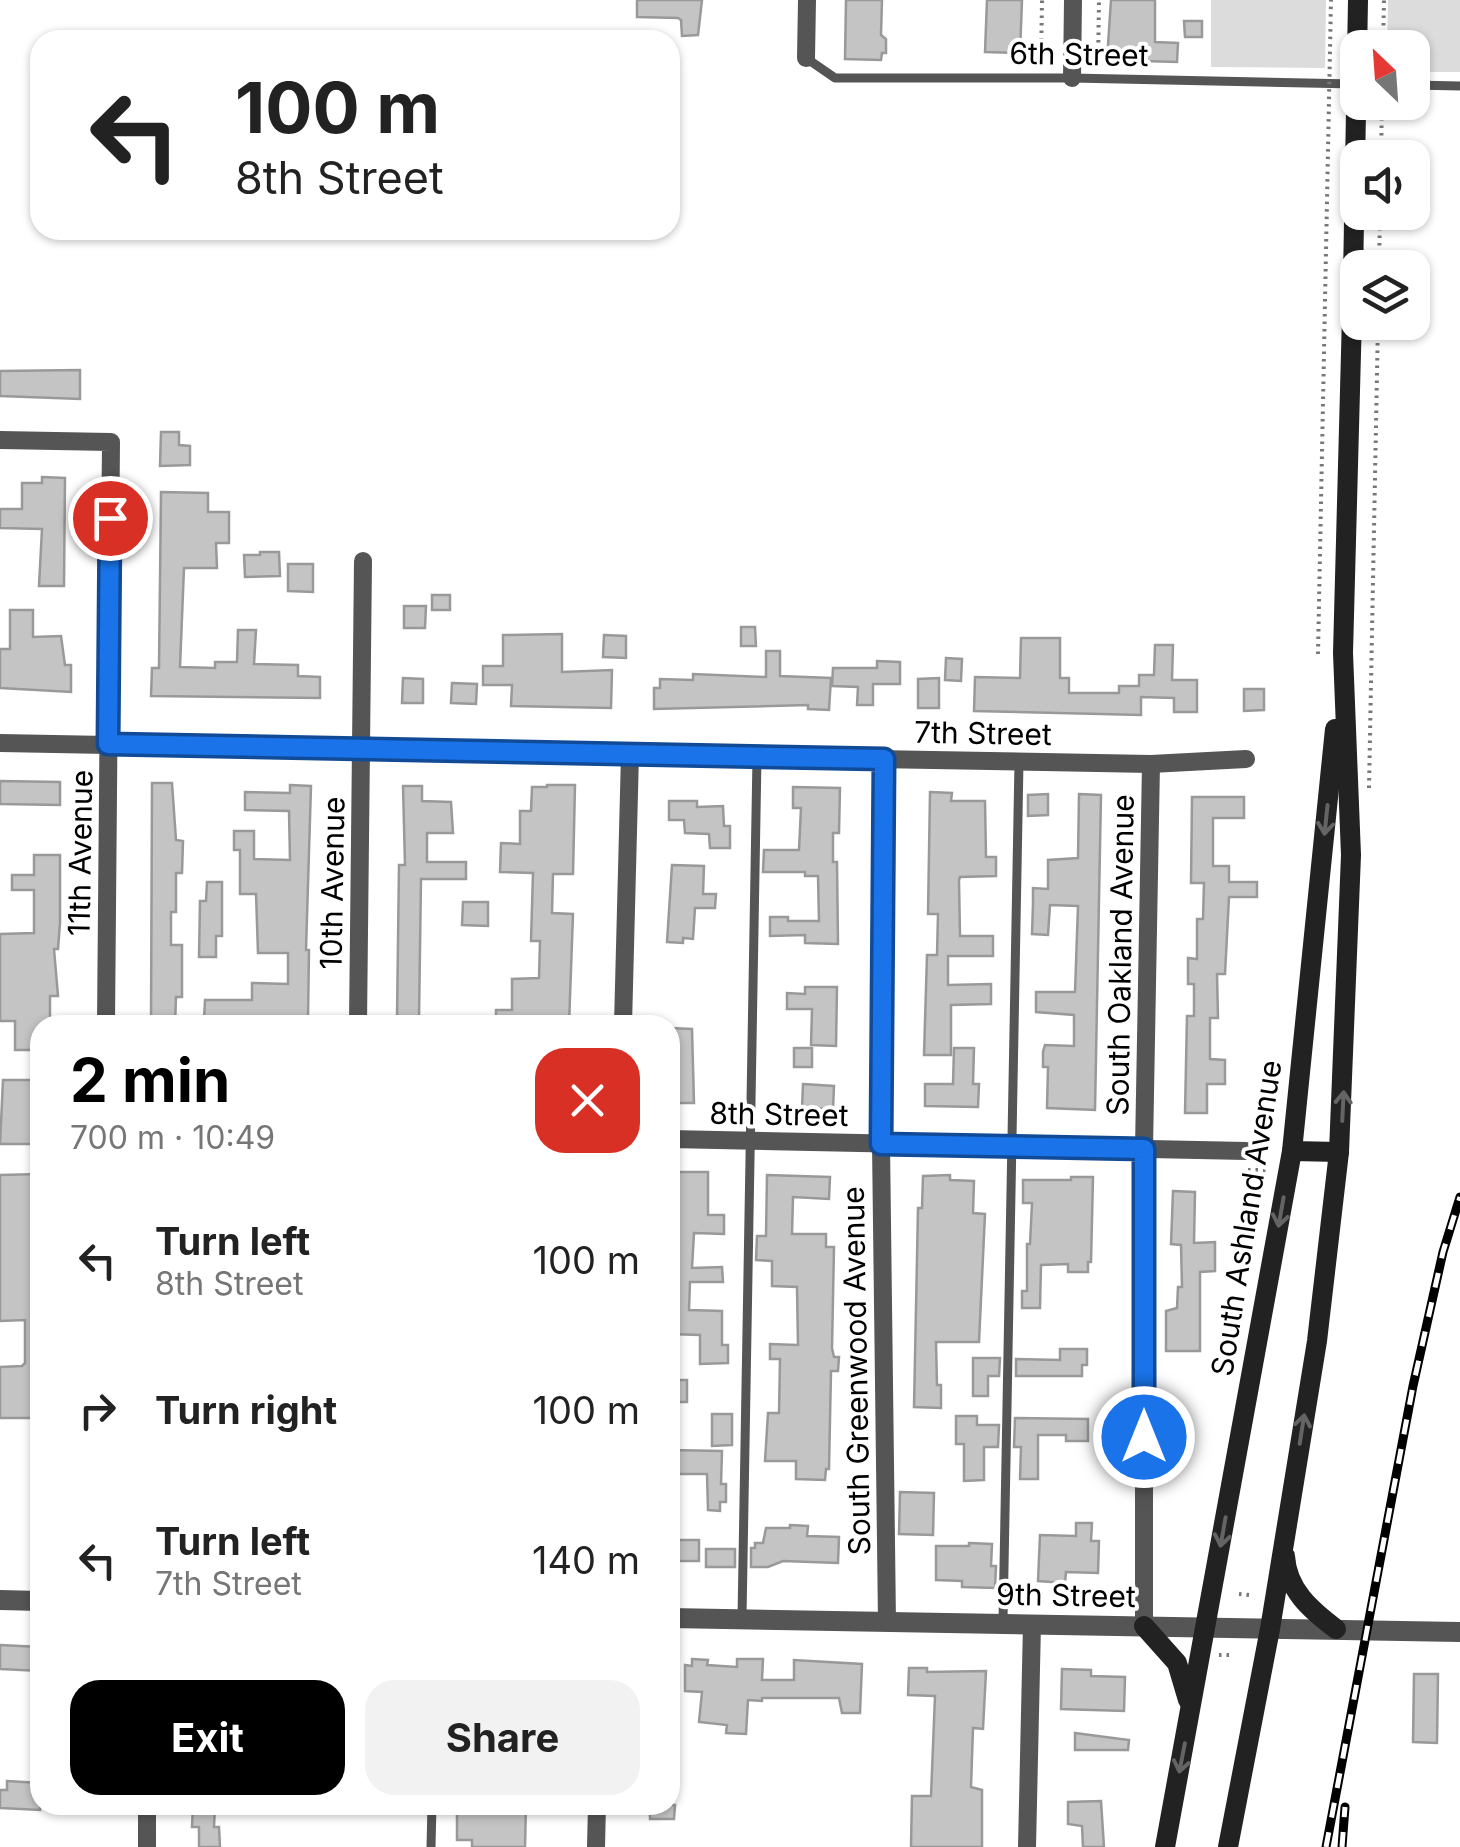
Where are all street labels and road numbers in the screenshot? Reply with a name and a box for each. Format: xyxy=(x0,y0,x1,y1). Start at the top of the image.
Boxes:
street label: 6th Street xyxy=(1009,35,1149,73)
street label: 7th Street xyxy=(914,714,1052,752)
street label: 11th Avenue xyxy=(61,770,99,936)
street label: South Oakland Avenue xyxy=(1099,794,1141,1116)
street label: 10th Avenue xyxy=(312,796,352,970)
street label: South Ashland Avenue xyxy=(1203,1058,1289,1378)
street label: 8th Street xyxy=(709,1095,849,1133)
street label: South Greenwood Avenue xyxy=(835,1186,877,1556)
street label: 9th Street xyxy=(996,1576,1136,1614)

